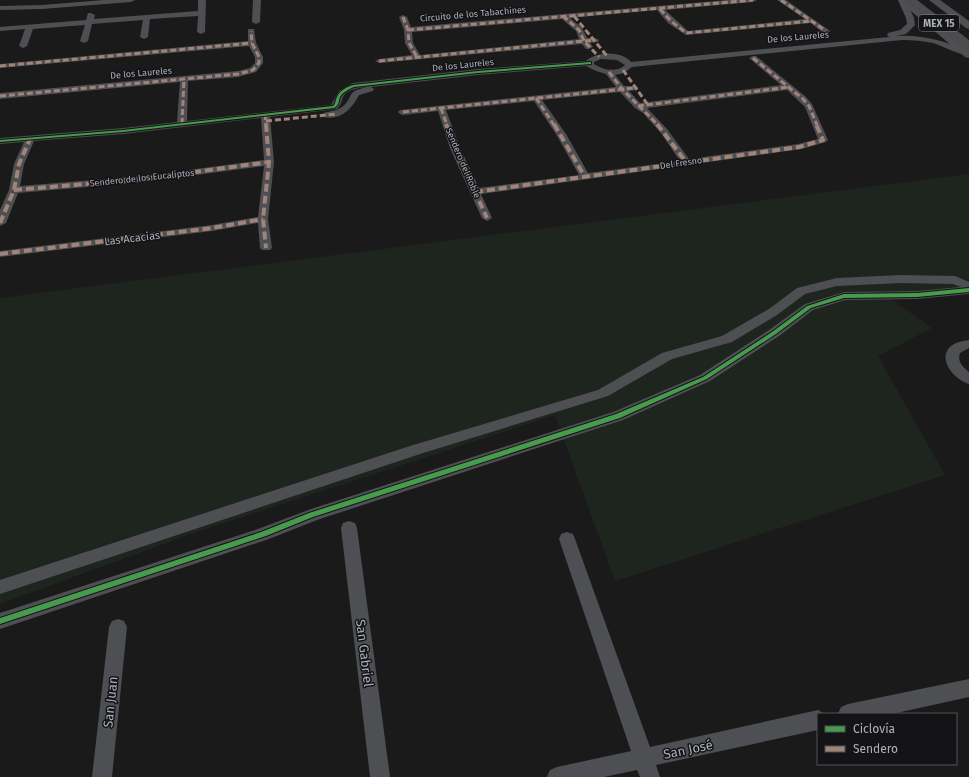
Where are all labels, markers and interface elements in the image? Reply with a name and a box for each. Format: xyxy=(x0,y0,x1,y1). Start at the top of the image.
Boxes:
street label: Circuito de los Tabachines xyxy=(420,4,526,24)
road number: MEX 15 xyxy=(919,15,959,31)
street label: De los Laureles xyxy=(767,29,829,45)
street label: De los Laureles xyxy=(432,57,494,73)
street label: De los Laureles xyxy=(110,65,172,81)
street label: Sendero del Roble xyxy=(444,127,482,200)
street label: Del Fresno xyxy=(659,155,703,171)
street label: Sendero de los Eucaliptos xyxy=(89,168,195,188)
street label: Las Acacias xyxy=(103,229,161,248)
street label: San Gabriel xyxy=(353,619,376,688)
street label: San Juan xyxy=(100,676,121,728)
legend xyxy=(817,713,957,765)
text: Ciclovía xyxy=(853,722,895,736)
street label: San José xyxy=(662,737,714,762)
text: Sendero xyxy=(853,742,898,756)

